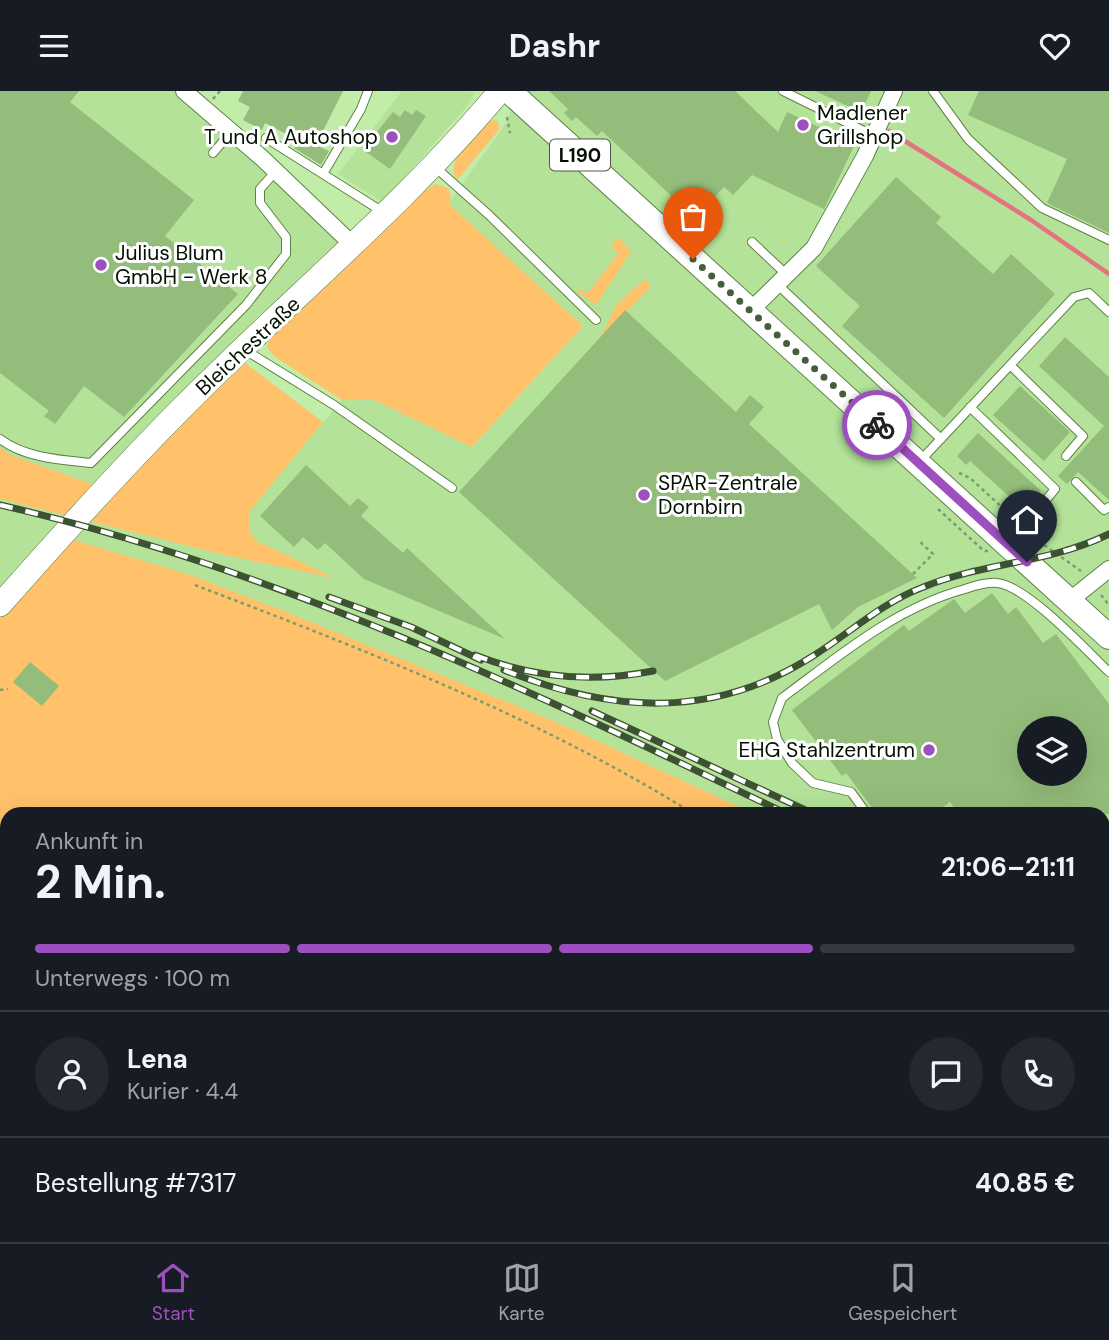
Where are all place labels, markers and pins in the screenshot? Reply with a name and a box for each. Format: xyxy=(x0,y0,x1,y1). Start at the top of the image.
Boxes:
place label: Madlener Grillshop xyxy=(817,99,908,151)
marker: Madlener Grillshop xyxy=(795,117,811,133)
place label: T und A Autoshop xyxy=(204,123,378,151)
marker: T und A Autoshop xyxy=(384,129,400,145)
pin xyxy=(663,187,723,259)
place label: Julius Blum GmbH - Werk 8 xyxy=(115,239,268,291)
marker: Julius Blum GmbH - Werk 8 xyxy=(93,257,109,273)
place label: SPAR-Zentrale Dornbirn xyxy=(658,469,798,521)
marker: SPAR-Zentrale Dornbirn xyxy=(636,487,652,503)
pin xyxy=(997,490,1057,562)
place label: EHG Stahlzentrum xyxy=(738,736,915,764)
marker: EHG Stahlzentrum xyxy=(921,742,937,758)

